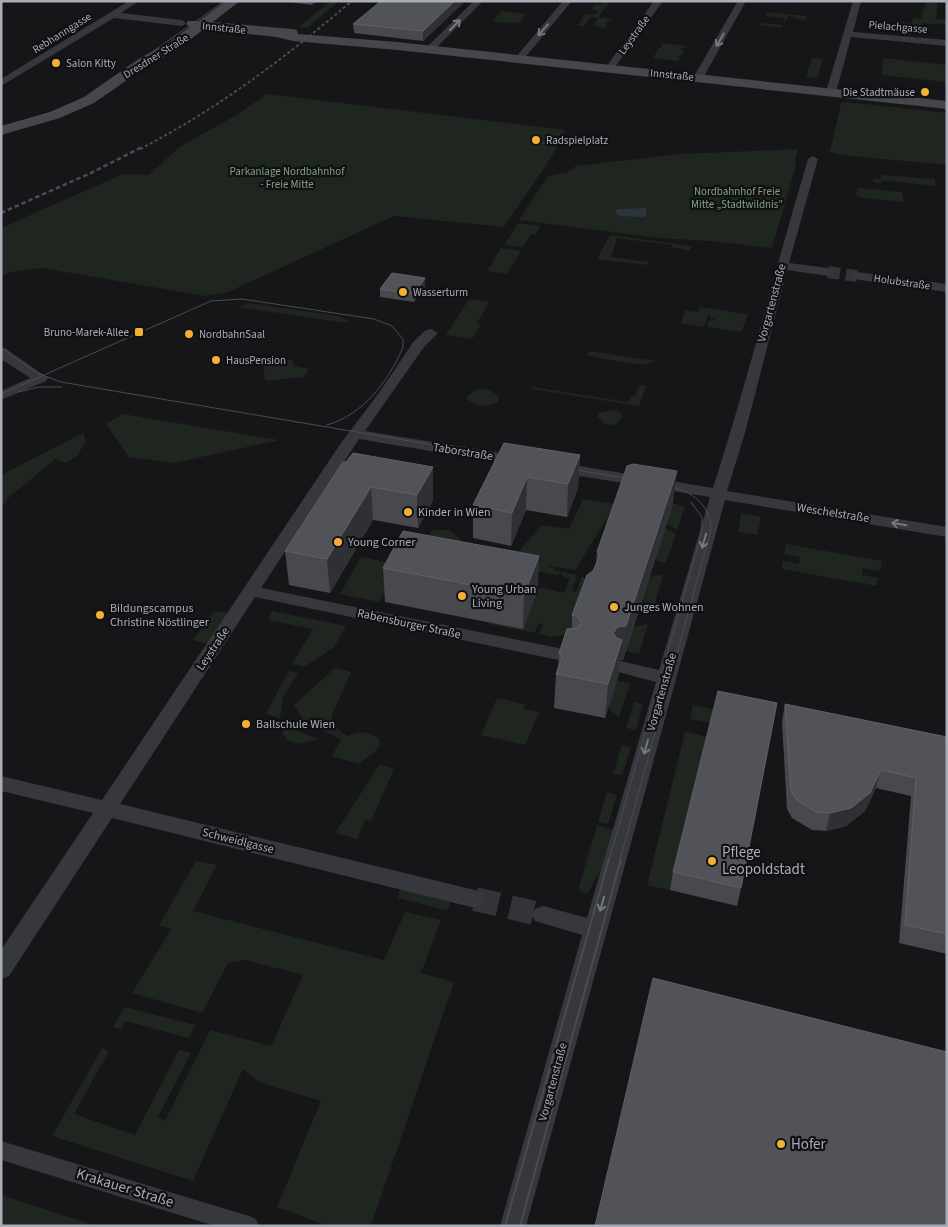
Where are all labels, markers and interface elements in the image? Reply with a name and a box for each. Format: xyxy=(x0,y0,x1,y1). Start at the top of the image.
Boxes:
street label: Rebhanngasse xyxy=(30,9,95,57)
street label: Leystraße xyxy=(615,12,654,58)
street label: Pielachgasse xyxy=(868,17,929,37)
street label: Innstraße xyxy=(201,18,247,38)
one-way arrow xyxy=(448,19,461,31)
one-way arrow xyxy=(538,23,549,36)
street label: Dresdner Straße xyxy=(120,30,192,82)
one-way arrow xyxy=(715,32,725,46)
place label: Salon Kitty xyxy=(66,56,116,71)
marker: Salon Kitty xyxy=(50,57,62,69)
street label: Innstraße xyxy=(649,65,695,85)
place label: Die Stadtmäuse xyxy=(843,85,916,100)
marker: Die Stadtmäuse xyxy=(919,86,931,98)
place label: Radspielplatz xyxy=(546,133,609,148)
marker: Radspielplatz xyxy=(530,134,542,146)
park label: Parkanlage Nordbahnhof - Freie Mitte xyxy=(230,164,345,192)
park label: Nordbahnhof Freie Mitte „Stadtwildnis” xyxy=(691,184,783,212)
street label: Vorgartenstraße xyxy=(753,262,791,344)
street label: Holubstraße xyxy=(873,271,932,293)
place label: Wasserturm xyxy=(413,285,468,300)
marker: Wasserturm xyxy=(397,286,409,298)
place label: Bruno-Marek-Allee xyxy=(44,325,130,340)
marker: Bruno-Marek-Allee xyxy=(133,326,145,338)
place label: NordbahnSaal xyxy=(199,327,265,342)
marker: NordbahnSaal xyxy=(183,328,195,340)
place label: HausPension xyxy=(226,353,286,368)
marker: HausPension xyxy=(210,354,222,366)
street label: Taborstraße xyxy=(432,439,494,465)
street label: Weschelstraße xyxy=(796,499,870,527)
place label: Kinder in Wien xyxy=(418,504,490,521)
marker: Kinder in Wien xyxy=(402,506,414,518)
one-way arrow xyxy=(891,518,907,528)
one-way arrow xyxy=(699,532,709,548)
place label: Young Corner xyxy=(347,534,416,551)
marker: Young Corner xyxy=(332,536,344,548)
place label: Young Urban Living xyxy=(471,581,536,612)
marker: Young Urban Living xyxy=(456,590,468,602)
place label: Junges Wohnen xyxy=(624,599,704,616)
place label: Bildungscampus Christine Nöstlinger xyxy=(110,600,210,631)
marker: Junges Wohnen xyxy=(608,601,620,613)
street label: Rabensburger Straße xyxy=(356,605,462,643)
marker: Bildungscampus Christine Nöstlinger xyxy=(94,609,106,621)
street label: Leystraße xyxy=(192,624,234,674)
street label: Vorgartenstraße xyxy=(643,651,681,733)
place label: Ballschule Wien xyxy=(256,716,335,733)
marker: Ballschule Wien xyxy=(240,718,252,730)
one-way arrow xyxy=(641,739,650,755)
street label: Schweidlgasse xyxy=(200,824,276,858)
place label: Pflege Leopoldstadt xyxy=(722,842,805,880)
marker: Pflege Leopoldstadt xyxy=(706,855,718,867)
one-way arrow xyxy=(596,895,606,911)
street label: Vorgartenstraße xyxy=(534,1041,572,1123)
place label: Hofer xyxy=(791,1134,827,1155)
marker: Hofer xyxy=(775,1138,787,1150)
street label: Krakauer Straße xyxy=(74,1163,176,1213)

